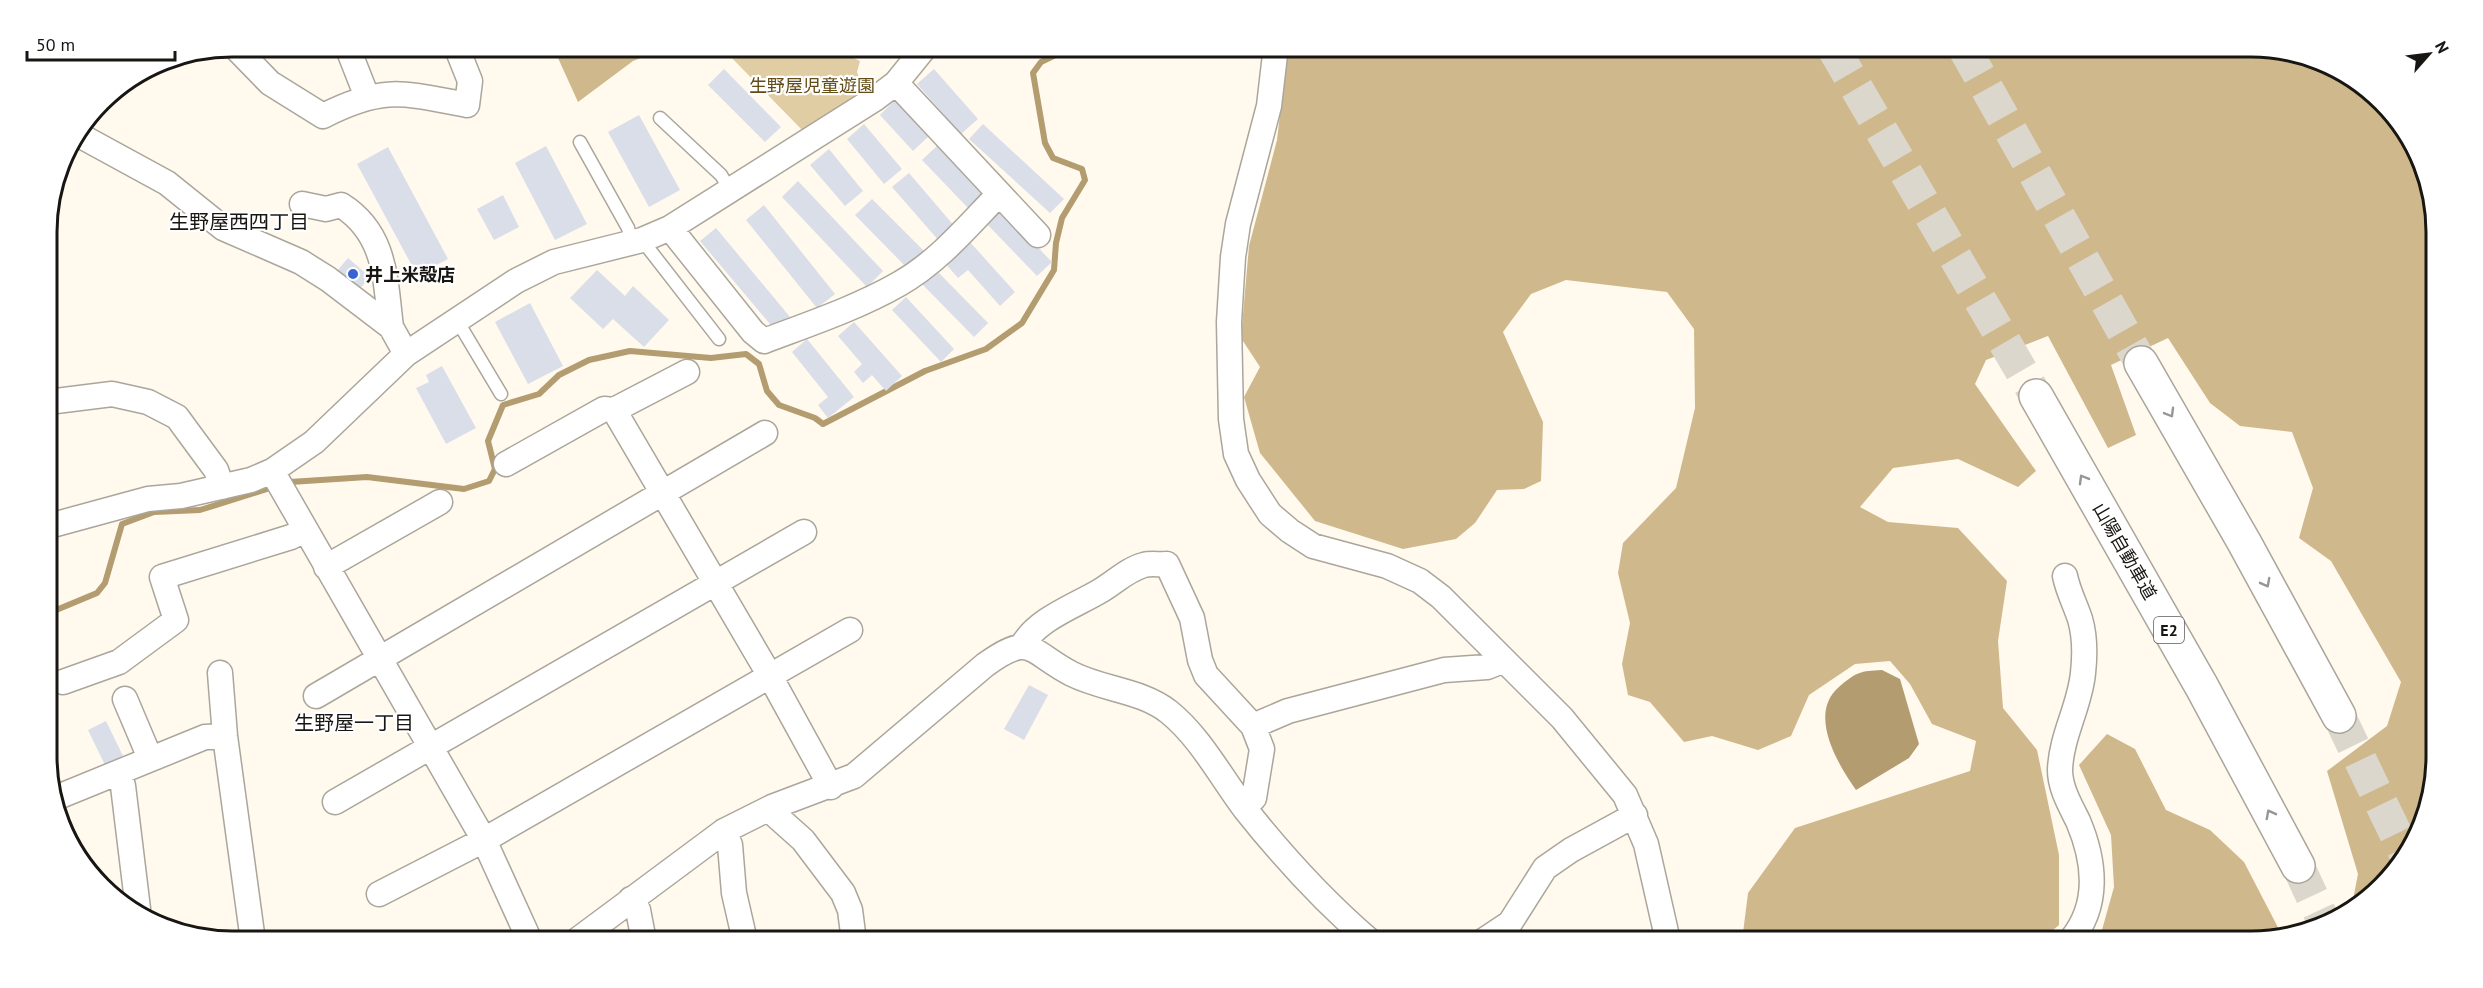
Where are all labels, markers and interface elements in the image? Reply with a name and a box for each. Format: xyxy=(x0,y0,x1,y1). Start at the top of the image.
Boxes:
scale bar xyxy=(27,24,176,62)
north arrow xyxy=(2399,24,2459,84)
text: 50 m xyxy=(36,33,75,56)
text: N xyxy=(2431,38,2454,56)
park label: 生野屋児童遊園 xyxy=(749,74,875,97)
district label: 生野屋西四丁目 xyxy=(169,209,309,235)
place label: 井上米殻店 xyxy=(365,263,455,286)
marker: 井上米殻店 xyxy=(346,267,360,281)
one-way arrow xyxy=(2163,407,2174,418)
one-way arrow xyxy=(2079,475,2091,485)
street label: 山陽自動車道 xyxy=(2088,498,2162,604)
one-way arrow xyxy=(2259,577,2271,587)
road number: E2 xyxy=(2154,617,2184,643)
district label: 生野屋一丁目 xyxy=(294,710,414,736)
one-way arrow xyxy=(2266,810,2277,821)

